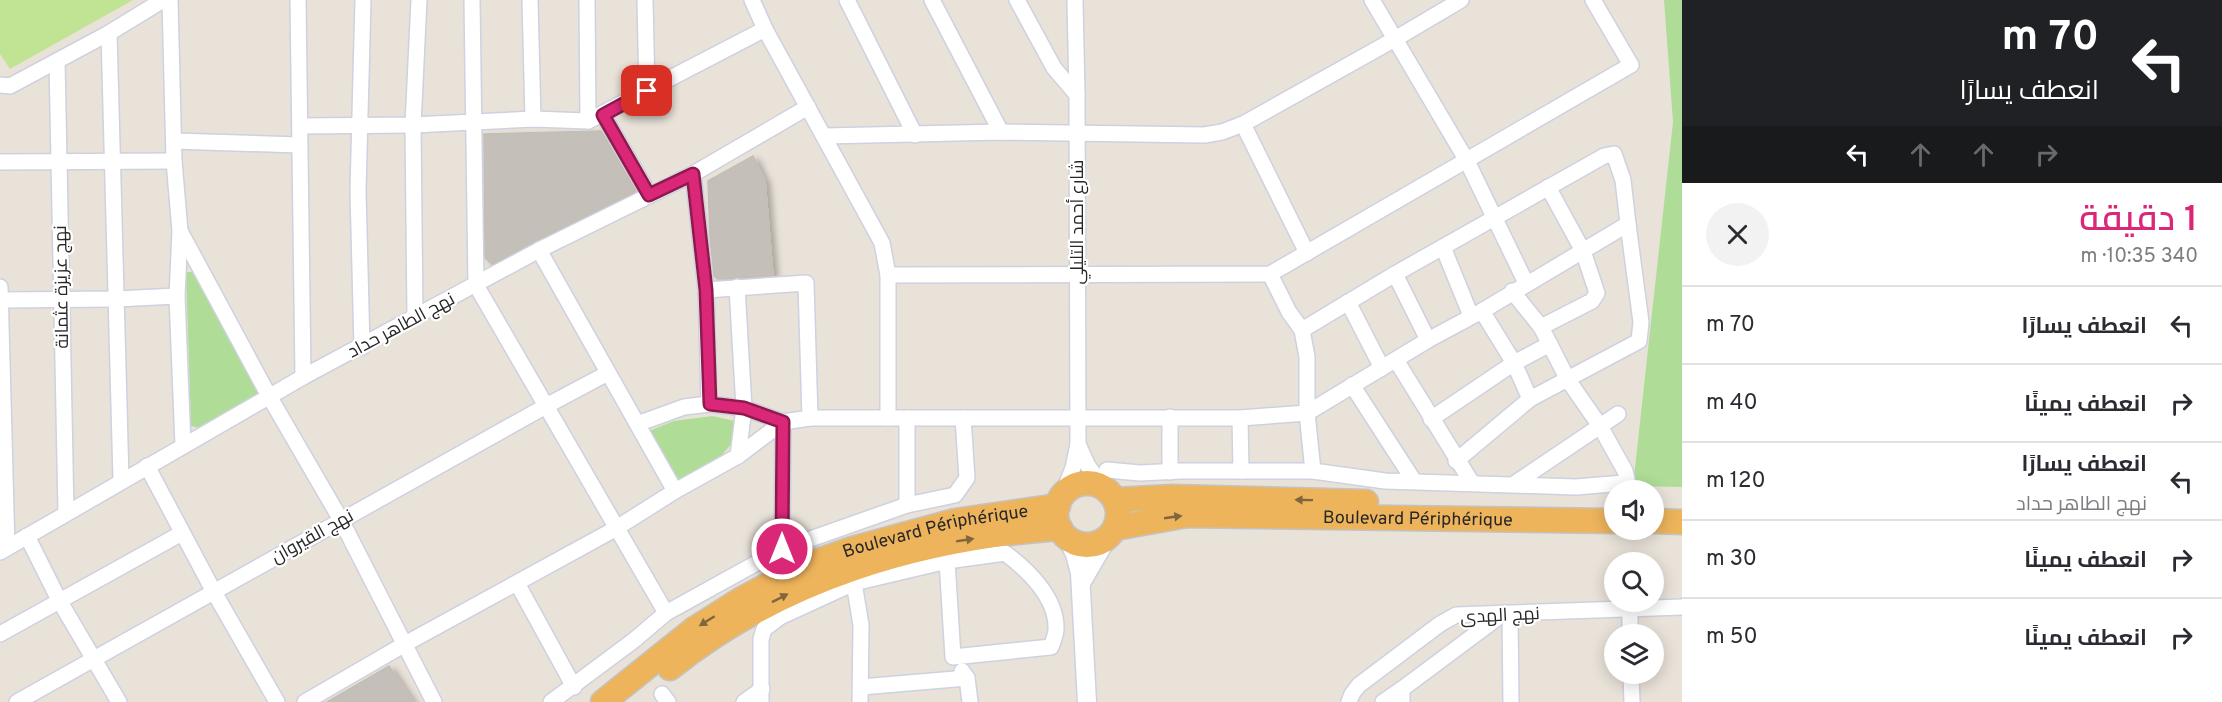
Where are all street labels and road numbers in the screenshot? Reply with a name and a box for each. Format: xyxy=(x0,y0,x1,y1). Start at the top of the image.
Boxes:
street label: شارع أحمد التليلي xyxy=(1066,160,1091,284)
street label: نهج عزيزة عثمانة xyxy=(50,225,75,349)
street label: نهج الطاهر حداد xyxy=(344,288,459,364)
street label: Boulevard Périphérique xyxy=(840,500,1030,564)
street label: نهج القيروان xyxy=(267,505,358,569)
street label: Boulevard Périphérique xyxy=(1323,507,1513,533)
street label: نهج الهدى xyxy=(1460,603,1540,630)

